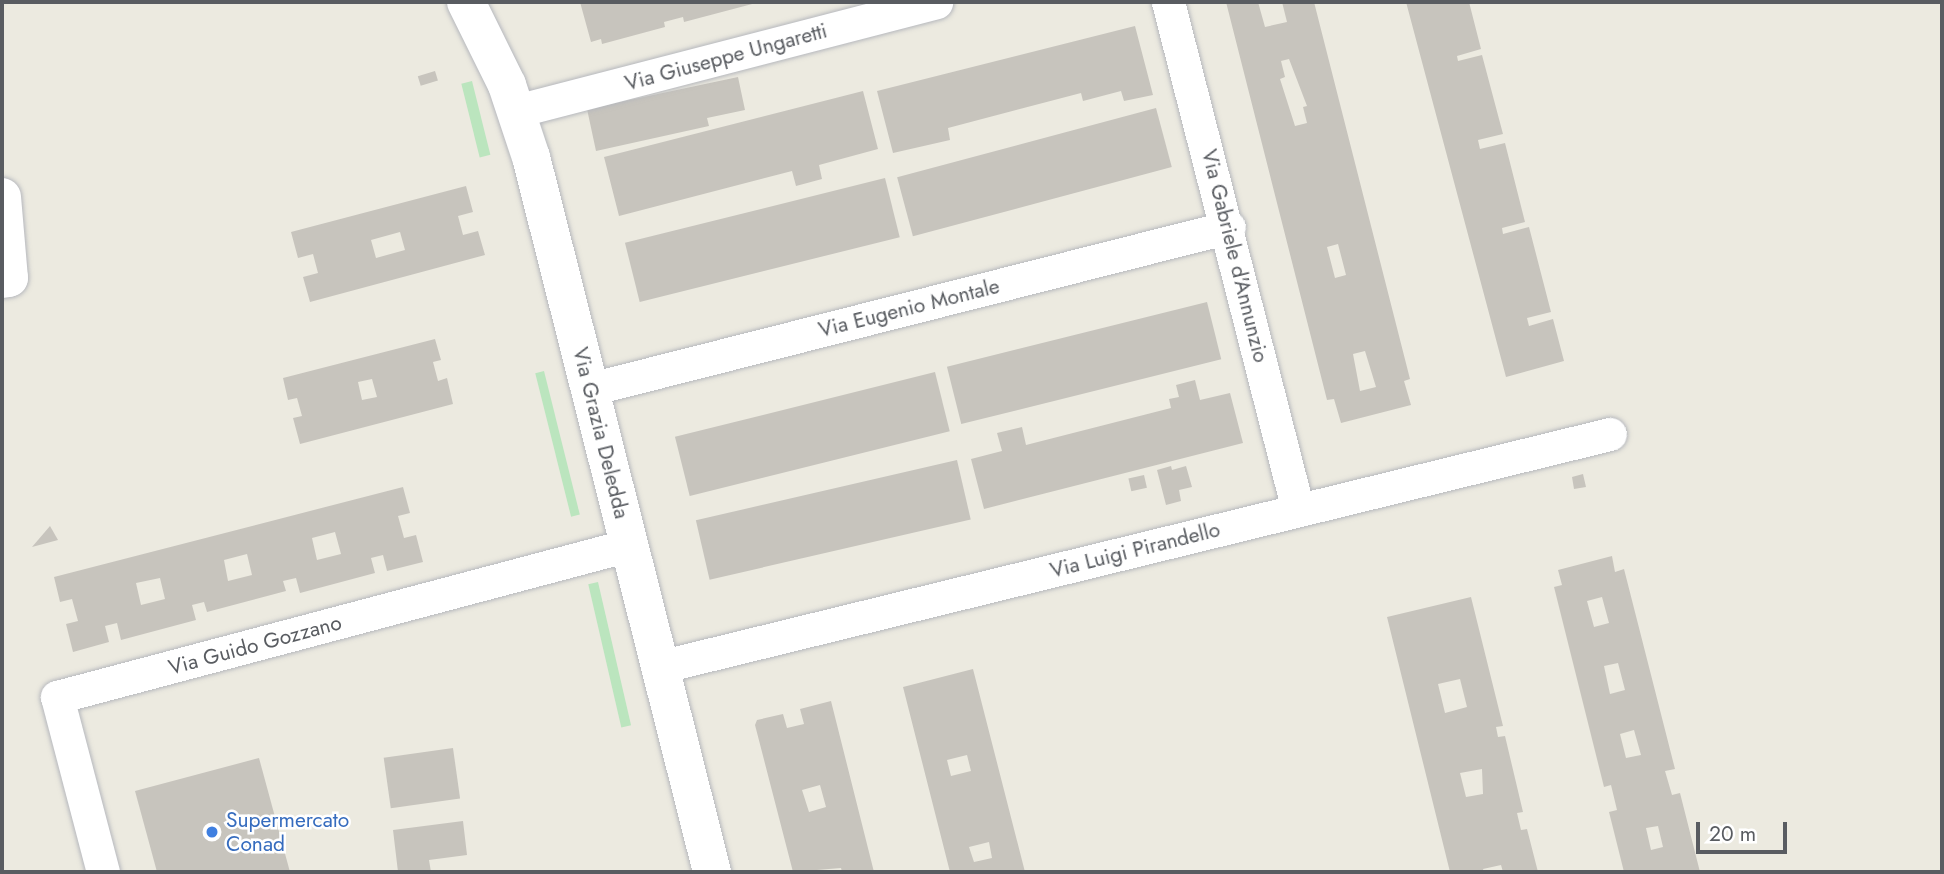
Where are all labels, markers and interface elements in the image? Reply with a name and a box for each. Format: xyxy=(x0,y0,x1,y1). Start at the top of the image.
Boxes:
street label: Via Giuseppe Ungaretti xyxy=(622,18,830,96)
street label: Via Gabriele d'Annunzio xyxy=(1196,147,1274,365)
street label: Via Eugenio Montale xyxy=(816,273,1002,343)
street label: Via Grazia Deledda xyxy=(568,345,634,521)
street label: Via Luigi Pirandello xyxy=(1047,517,1223,583)
street label: Via Guido Gozzano xyxy=(166,610,344,680)
place label: Supermercato Conad xyxy=(226,807,349,857)
scale bar xyxy=(1699,808,1790,852)
text: 20 m xyxy=(1709,819,1756,849)
marker: Supermercato Conad xyxy=(204,824,220,840)

